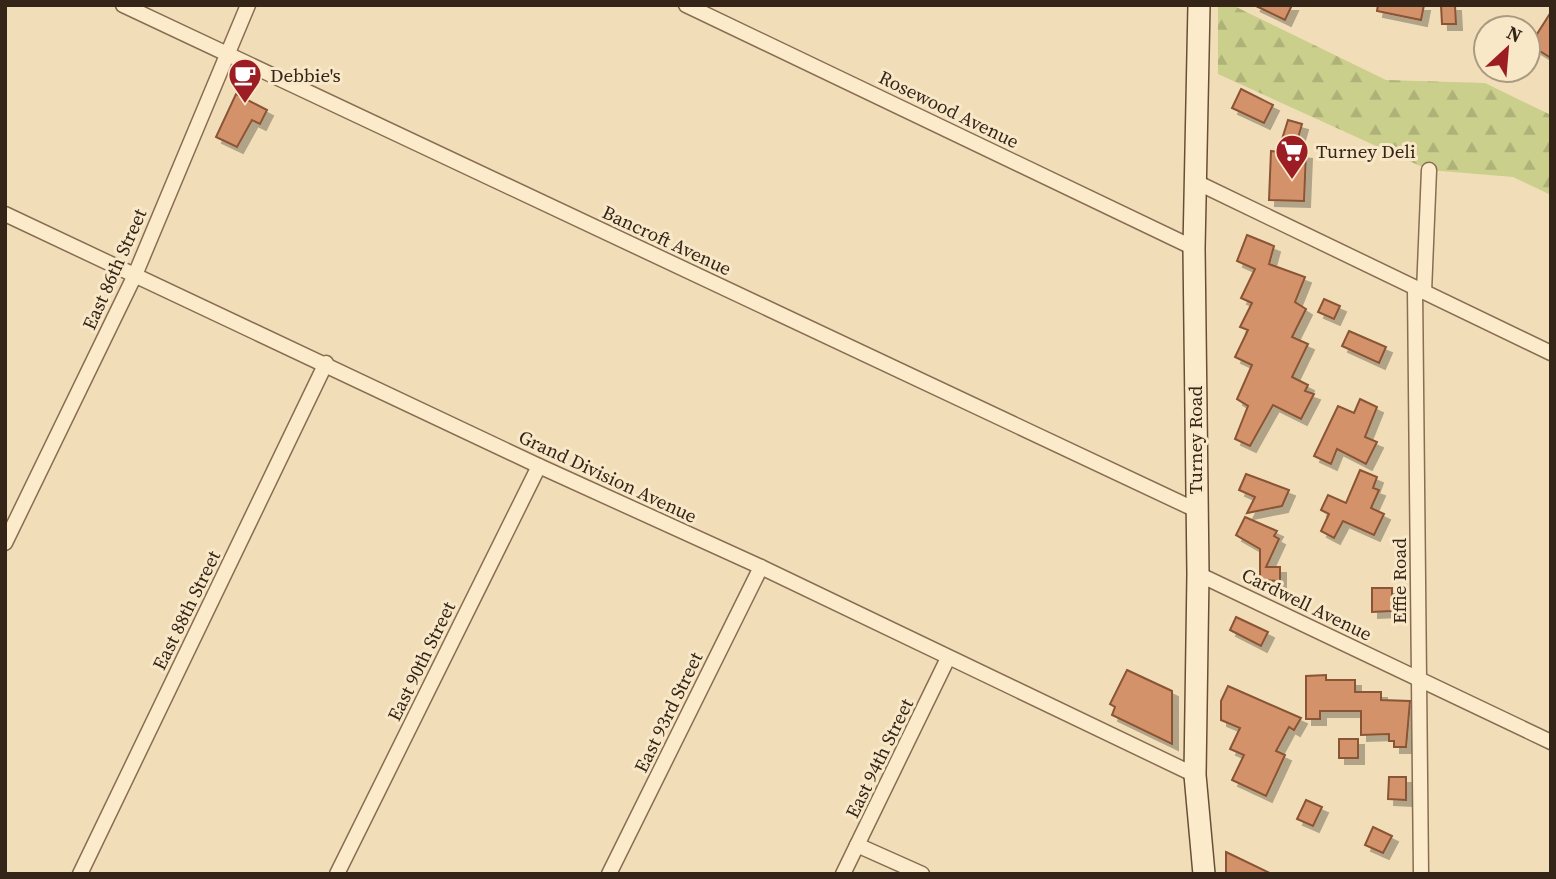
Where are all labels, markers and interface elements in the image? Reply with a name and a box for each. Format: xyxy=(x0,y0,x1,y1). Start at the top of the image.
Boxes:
north arrow xyxy=(1472,14,1542,84)
text: N xyxy=(1503,19,1527,49)
cafe icon: Debbie's xyxy=(226,56,264,105)
place label: Debbie's xyxy=(270,62,341,88)
street label: Rosewood Avenue xyxy=(875,64,1023,154)
supermarket icon: Turney Deli xyxy=(1273,132,1311,181)
place label: Turney Deli xyxy=(1316,138,1416,164)
street label: Bancroft Avenue xyxy=(598,199,736,281)
street label: East 86th Street xyxy=(76,204,153,334)
street label: Turney Road xyxy=(1182,386,1208,494)
street label: Grand Division Avenue xyxy=(515,423,701,529)
street label: Effie Road xyxy=(1386,538,1412,624)
street label: East 88th Street xyxy=(146,545,227,674)
street label: Cardwell Avenue xyxy=(1238,561,1376,647)
street label: East 90th Street xyxy=(381,596,462,725)
street label: East 93rd Street xyxy=(628,647,709,777)
street label: East 94th Street xyxy=(839,693,920,822)

